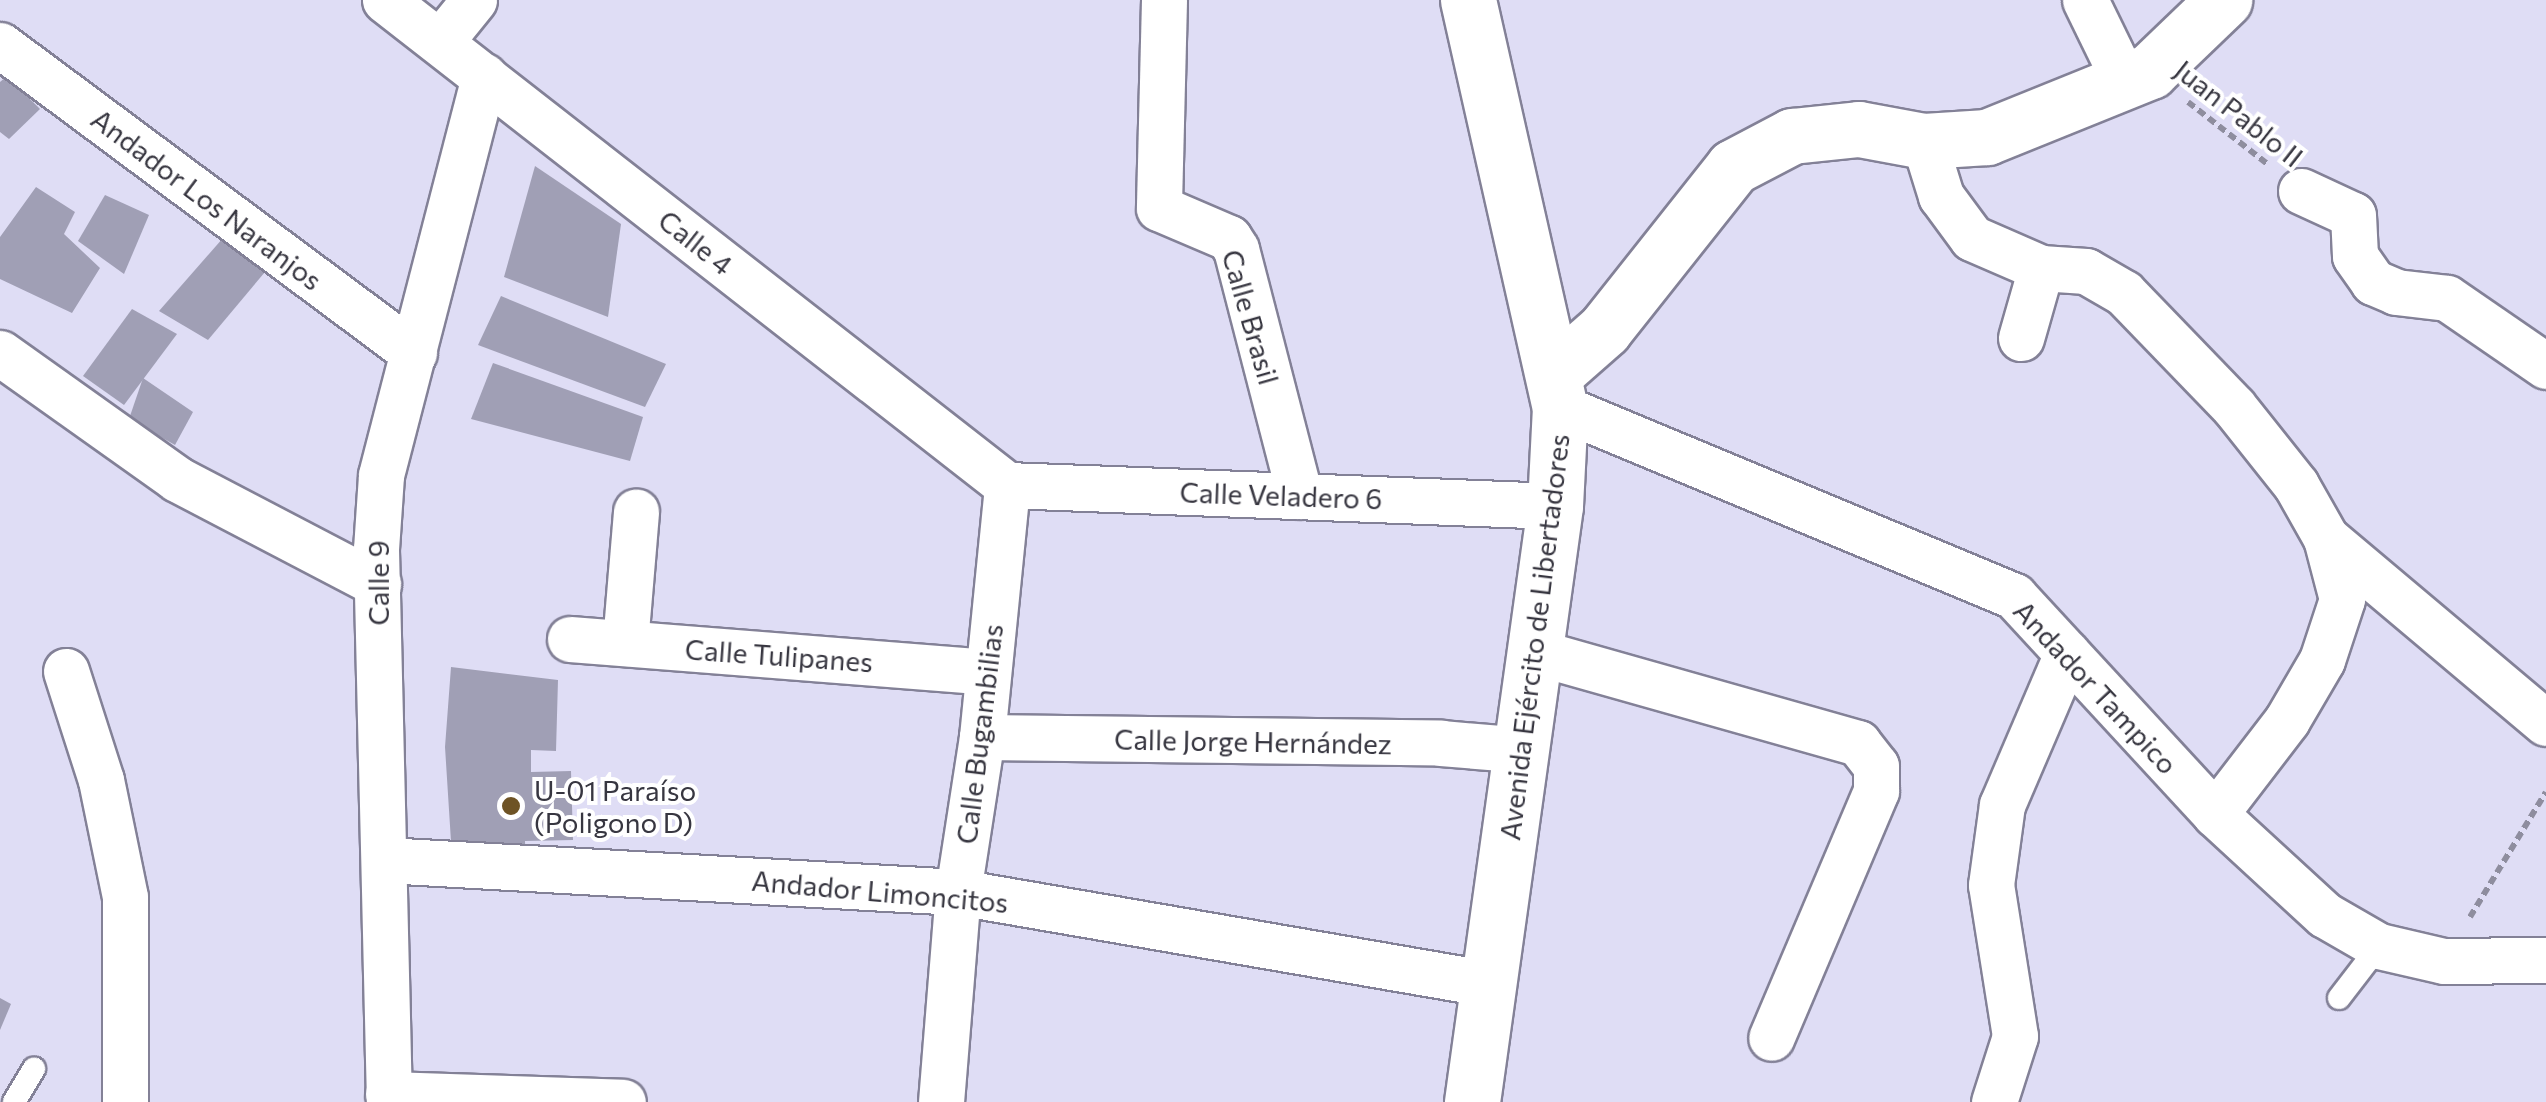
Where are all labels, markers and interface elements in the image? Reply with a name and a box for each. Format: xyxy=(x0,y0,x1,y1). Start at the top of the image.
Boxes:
street label: Juan Pablo II xyxy=(2168,53,2310,173)
street label: Andador Los Naranjos xyxy=(85,101,329,297)
street label: Calle 4 xyxy=(652,203,740,281)
street label: Calle Brasil xyxy=(1216,246,1286,388)
street label: Avenida Ejército de Libertadores xyxy=(1492,432,1576,842)
street label: Calle Veladero 6 xyxy=(1179,475,1383,515)
street label: Calle 9 xyxy=(361,540,395,626)
street label: Andador Tampico xyxy=(2007,593,2185,781)
street label: Calle Bugambilias xyxy=(949,622,1009,846)
street label: Calle Tulipanes xyxy=(684,632,874,678)
street label: Calle Jorge Hernández xyxy=(1114,722,1392,760)
place label: U-01 Paraíso (Poligono D) xyxy=(534,773,696,839)
marker: U-01 Paraíso (Poligono D) xyxy=(498,793,524,819)
street label: Andador Limoncitos xyxy=(750,863,1010,919)

